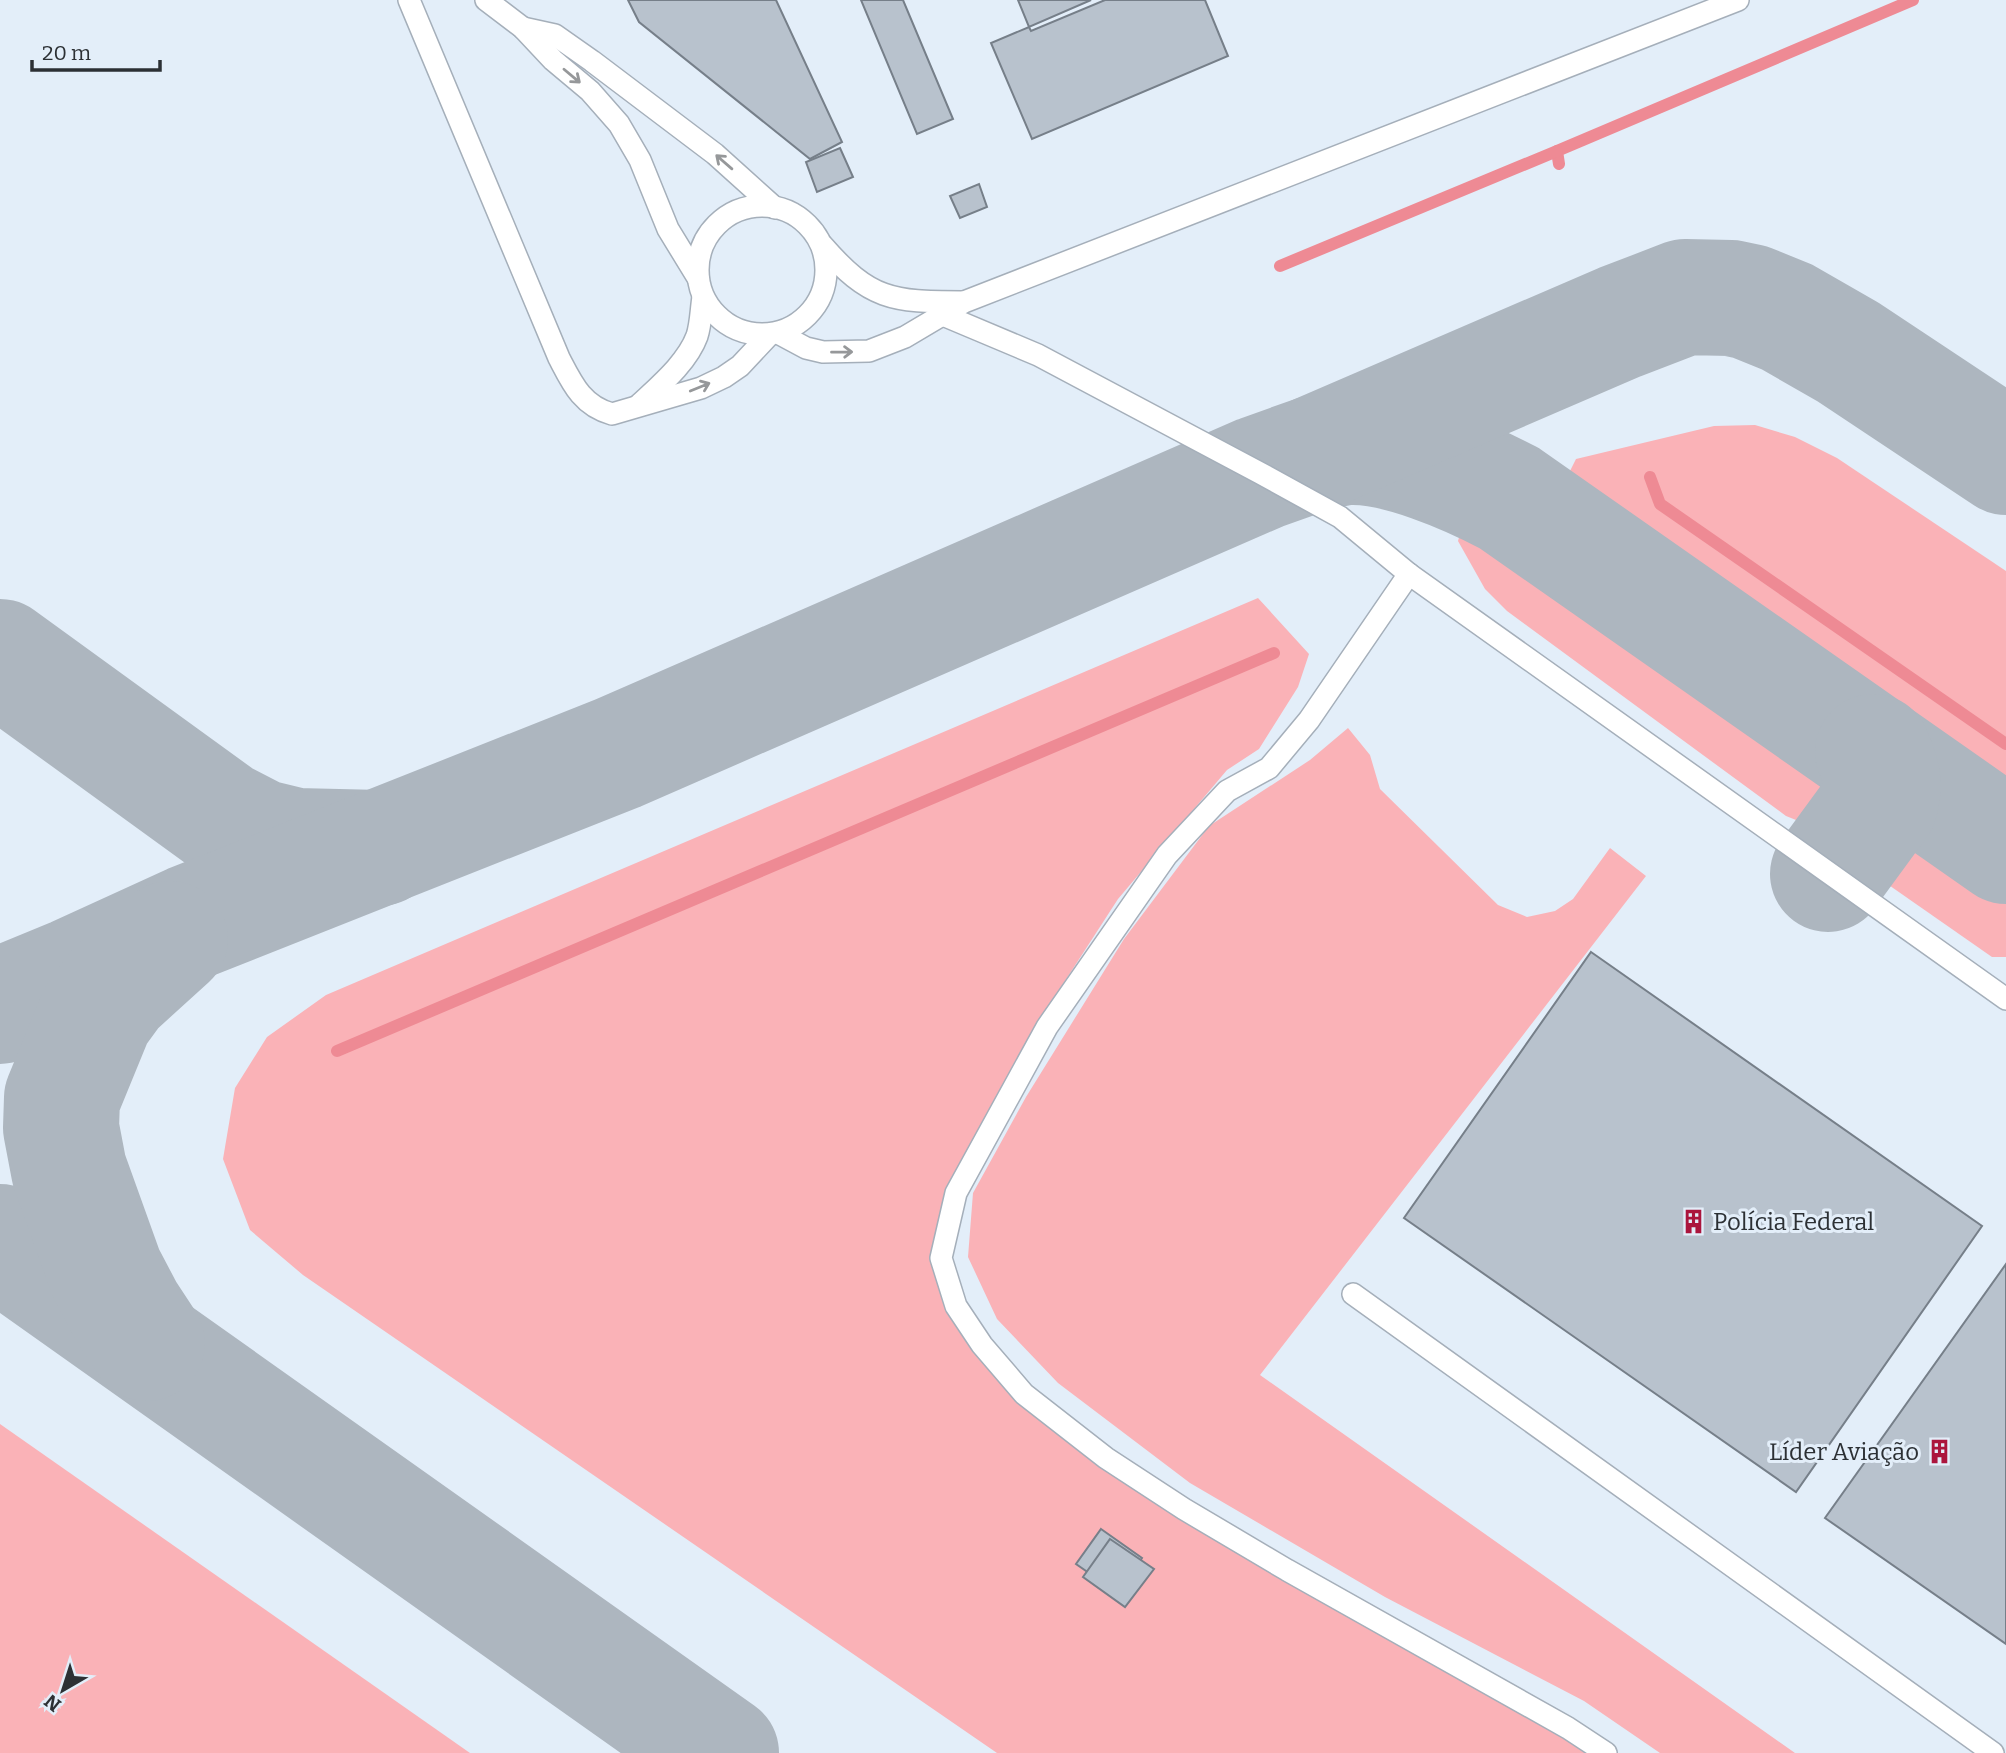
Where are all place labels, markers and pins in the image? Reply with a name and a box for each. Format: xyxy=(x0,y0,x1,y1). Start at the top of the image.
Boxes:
building icon: Polícia Federal xyxy=(1679,1208,1707,1236)
place label: Polícia Federal xyxy=(1713,1208,1874,1236)
place label: Líder Aviação xyxy=(1769,1438,1919,1466)
building icon: Líder Aviação xyxy=(1925,1438,1953,1466)

